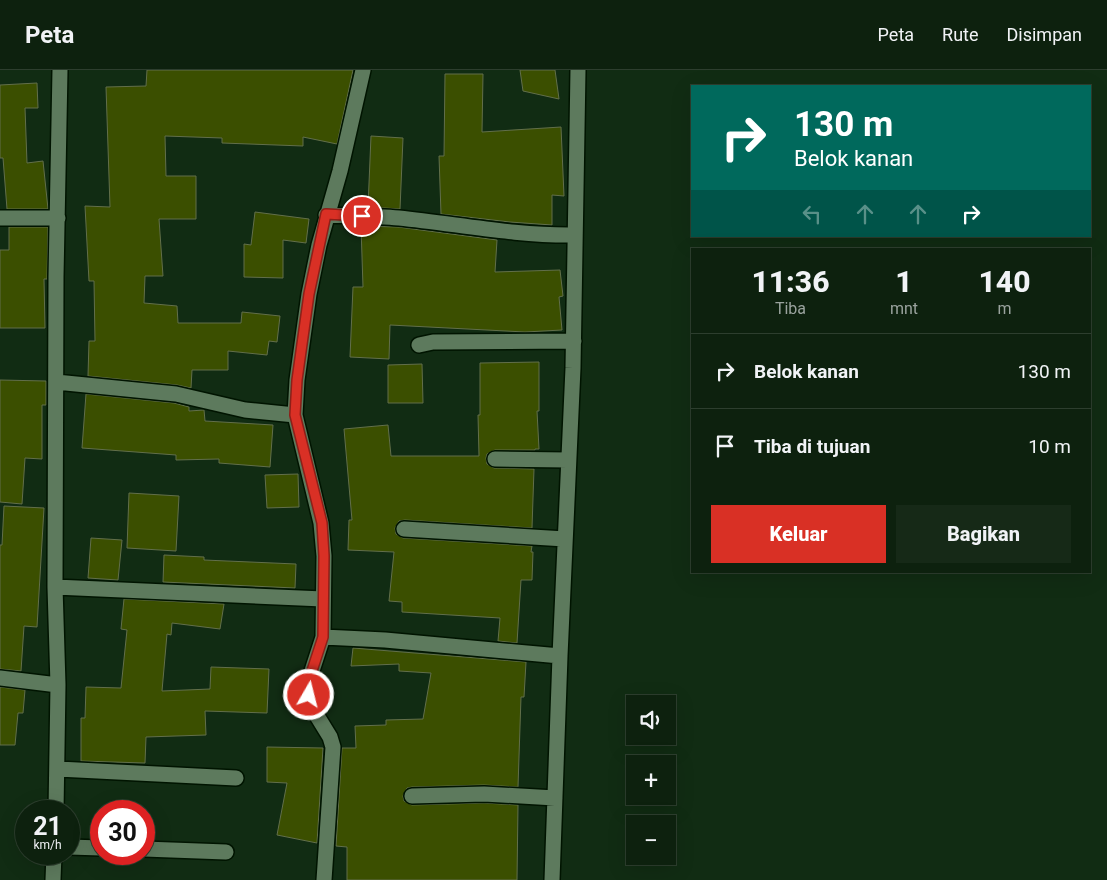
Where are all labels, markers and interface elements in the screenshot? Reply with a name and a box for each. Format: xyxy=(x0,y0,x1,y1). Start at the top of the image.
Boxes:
text: Peta xyxy=(25,21,74,49)
text: Peta xyxy=(878,24,914,45)
text: Rute xyxy=(942,24,979,45)
text: Disimpan xyxy=(1007,24,1082,45)
text: 130 m xyxy=(794,104,893,145)
icon: right xyxy=(711,105,776,170)
text: Belok kanan xyxy=(794,146,913,171)
pin xyxy=(341,195,383,237)
icon: left xyxy=(798,200,826,228)
icon: ahead xyxy=(851,200,879,228)
icon: ahead xyxy=(904,200,932,228)
icon: right xyxy=(957,200,985,228)
icon: arrive xyxy=(348,202,376,230)
text: 11:36 xyxy=(752,264,829,299)
text: 1 xyxy=(895,264,913,299)
text: 140 xyxy=(979,264,1030,299)
text: Tiba xyxy=(775,299,806,318)
text: mnt xyxy=(890,299,918,318)
text: m xyxy=(997,299,1012,318)
icon: right xyxy=(711,357,739,385)
text: Belok kanan xyxy=(754,360,859,383)
text: 130 m xyxy=(1018,360,1071,383)
icon: arrive xyxy=(711,432,739,460)
text: Tiba di tujuan xyxy=(754,435,870,458)
text: 10 m xyxy=(1028,435,1071,458)
button: Keluar xyxy=(711,505,886,563)
button: Bagikan xyxy=(896,505,1071,563)
position arrow xyxy=(282,668,334,720)
map controls xyxy=(626,695,676,865)
button: sound xyxy=(626,695,676,745)
button: + xyxy=(626,755,676,805)
speed limit sign: 30 xyxy=(90,800,155,865)
text: 21 xyxy=(33,812,62,841)
button: − xyxy=(626,815,676,865)
text: km/h xyxy=(33,838,62,852)

